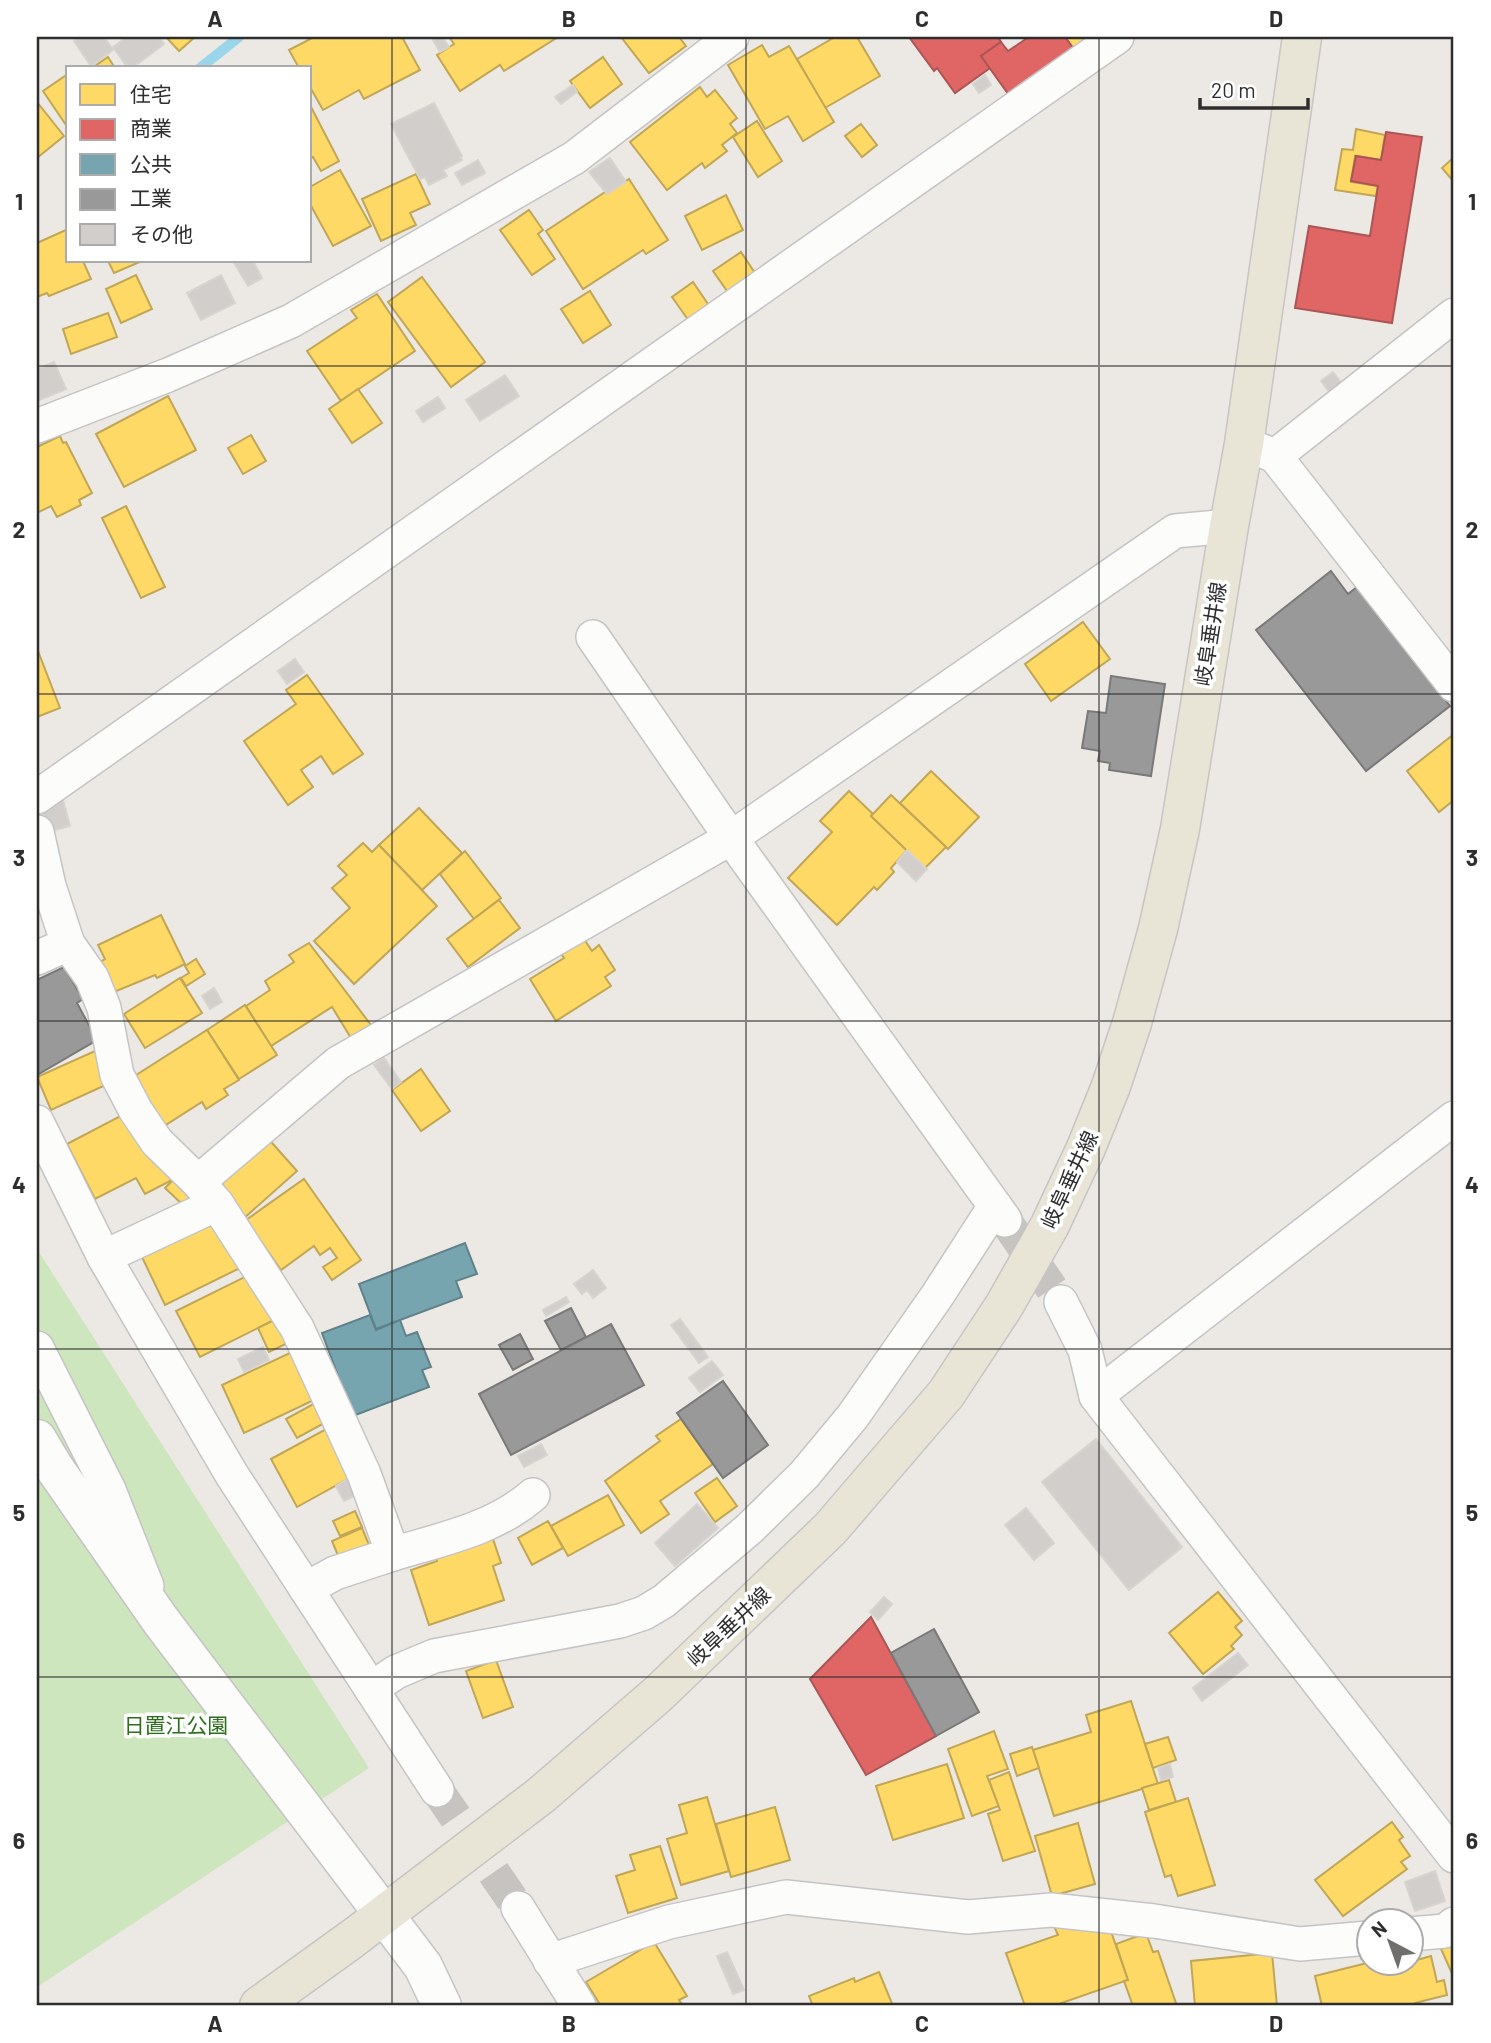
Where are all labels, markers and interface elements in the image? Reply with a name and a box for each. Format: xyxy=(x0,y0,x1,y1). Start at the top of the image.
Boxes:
text: A xyxy=(207,4,223,32)
text: B xyxy=(562,4,576,32)
text: C xyxy=(915,4,929,32)
text: D xyxy=(1269,4,1283,32)
legend xyxy=(66,66,312,262)
scale bar xyxy=(1200,66,1309,110)
text: 20 m xyxy=(1211,77,1256,102)
text: 住宅 xyxy=(130,81,172,106)
text: 商業 xyxy=(130,115,172,140)
text: 公共 xyxy=(130,151,172,176)
text: 工業 xyxy=(130,185,172,210)
text: 1 xyxy=(15,187,23,215)
text: 1 xyxy=(1468,187,1476,215)
text: その他 xyxy=(130,221,193,246)
text: 2 xyxy=(13,515,25,543)
text: 2 xyxy=(1466,515,1478,543)
street label: 岐阜垂井線 xyxy=(1189,580,1230,688)
text: 3 xyxy=(13,843,25,871)
text: 3 xyxy=(1466,843,1478,871)
street label: 岐阜垂井線 xyxy=(1035,1127,1102,1232)
text: 4 xyxy=(12,1170,26,1198)
text: 4 xyxy=(1465,1170,1479,1198)
text: 5 xyxy=(13,1498,25,1526)
text: 5 xyxy=(1466,1498,1478,1526)
street label: 岐阜垂井線 xyxy=(681,1581,775,1671)
park label: 日置江公園 xyxy=(124,1712,229,1737)
text: 6 xyxy=(13,1826,25,1854)
text: 6 xyxy=(1466,1826,1478,1854)
north arrow xyxy=(1354,1906,1424,1976)
text: N xyxy=(1366,1916,1391,1942)
text: A xyxy=(207,2009,223,2037)
text: B xyxy=(562,2009,576,2037)
text: C xyxy=(915,2009,929,2037)
text: D xyxy=(1269,2009,1283,2037)

